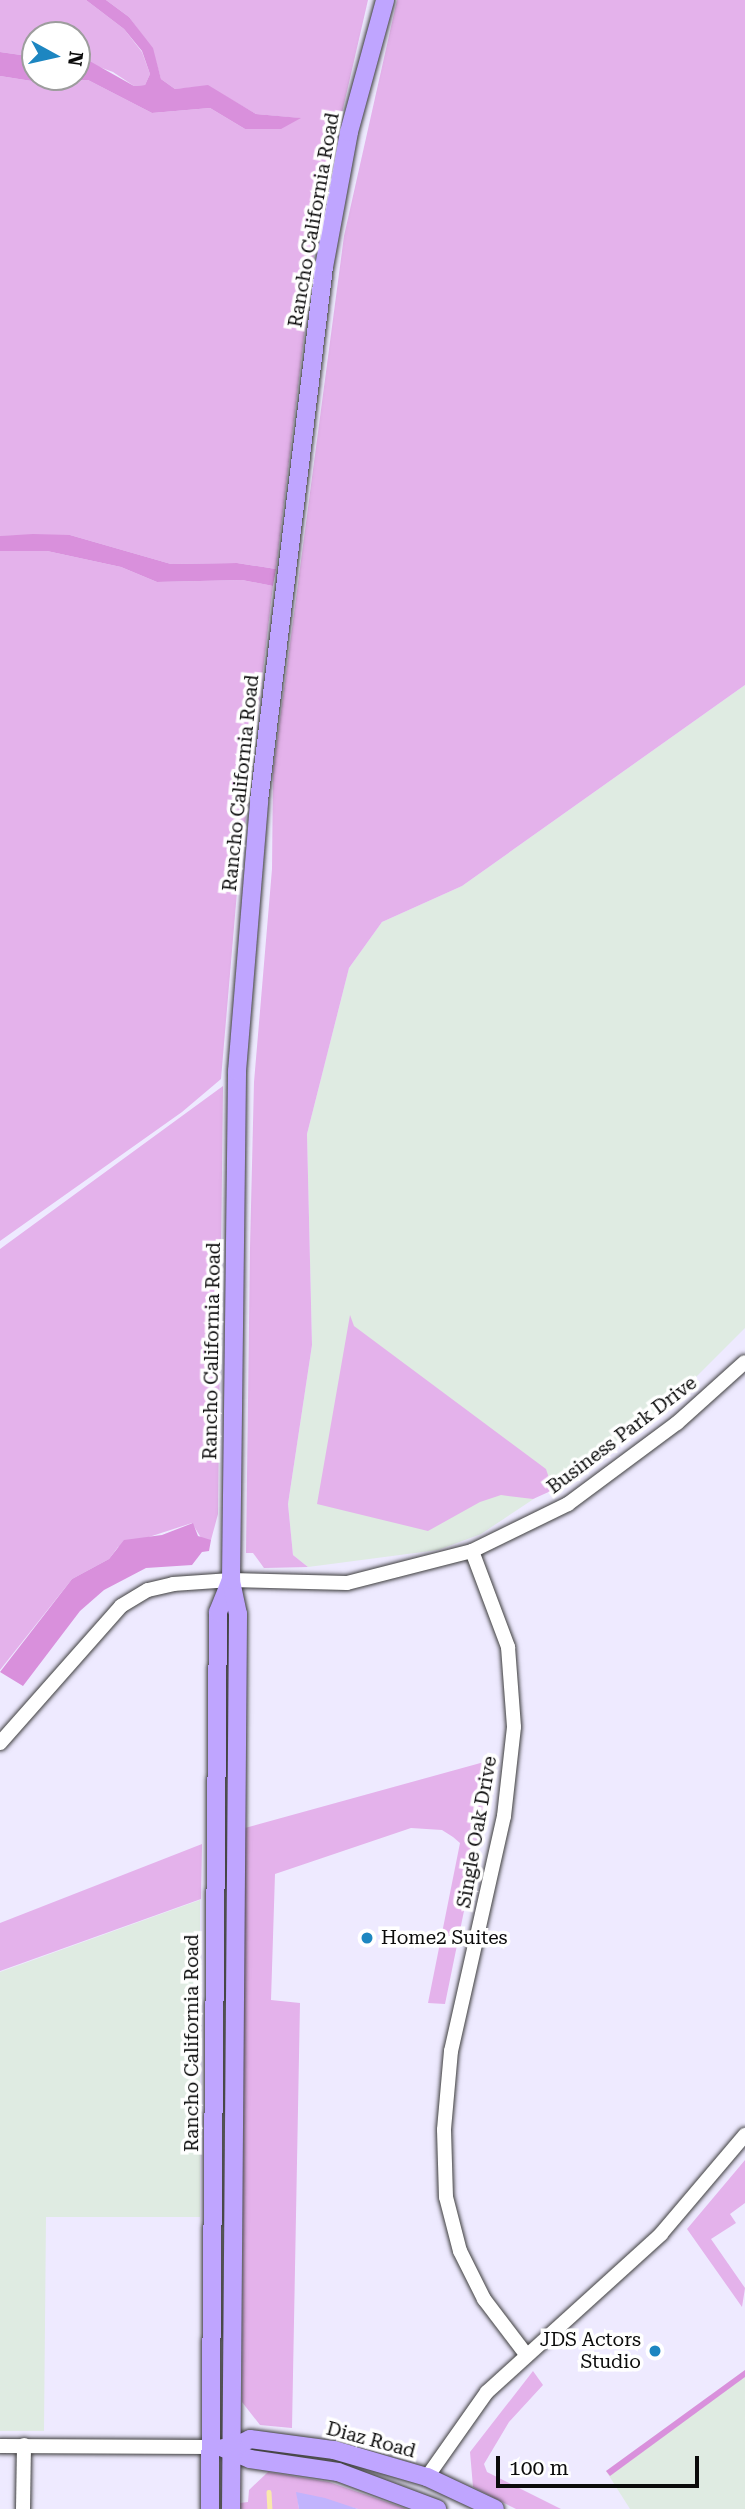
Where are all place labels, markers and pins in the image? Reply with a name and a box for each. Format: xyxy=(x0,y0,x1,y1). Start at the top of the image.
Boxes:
place label: Home2 Suites xyxy=(381,1927,508,1949)
marker: Home2 Suites xyxy=(359,1930,375,1946)
place label: JDS Actors Studio xyxy=(540,2329,641,2373)
marker: JDS Actors Studio xyxy=(647,2343,663,2359)

